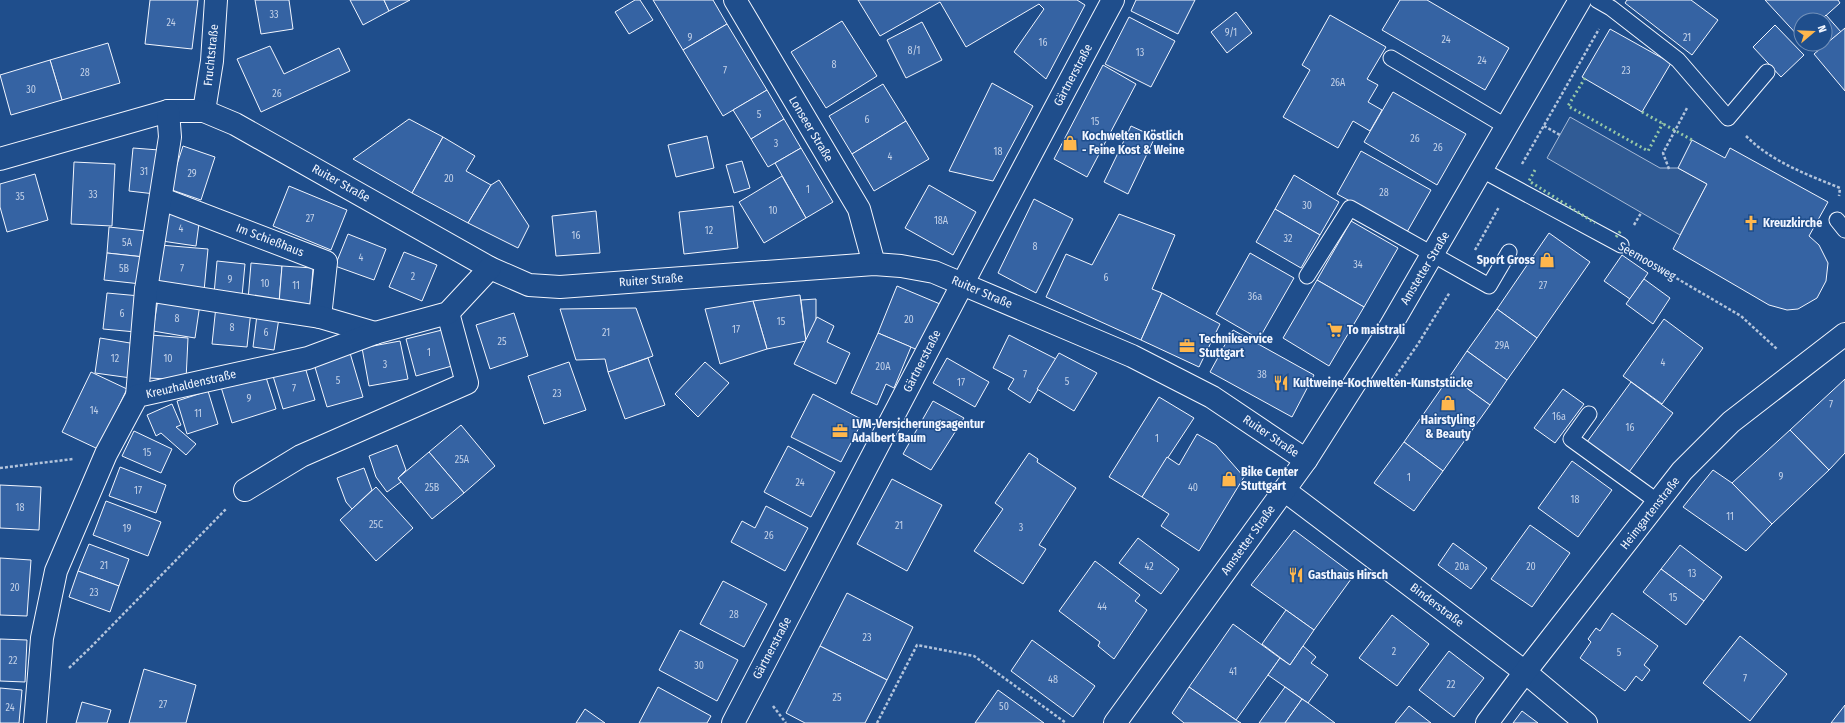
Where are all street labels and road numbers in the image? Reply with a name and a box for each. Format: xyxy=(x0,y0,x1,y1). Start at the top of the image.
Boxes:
street label: Fruchtstraße xyxy=(201,23,221,86)
street label: Gärtnerstraße xyxy=(1051,42,1095,108)
street label: Lonseer Straße xyxy=(786,94,836,164)
street label: Ruiter Straße xyxy=(309,161,373,205)
street label: Im Schießhaus xyxy=(234,221,306,259)
street label: Amstetter Straße xyxy=(1398,229,1452,307)
street label: Seemoosweg xyxy=(1616,239,1679,283)
street label: Ruiter Straße xyxy=(618,271,684,289)
street label: Ruiter Straße xyxy=(950,273,1014,311)
street label: Gärtnerstraße xyxy=(900,327,944,395)
street label: Kreuzhaldenstraße xyxy=(145,367,238,401)
street label: Ruiter Straße xyxy=(1240,412,1302,460)
street label: Heimgartenstraße xyxy=(1617,474,1683,552)
street label: Amstetter Straße xyxy=(1218,502,1278,578)
street label: Binderstraße xyxy=(1407,580,1467,630)
street label: Gärtnerstraße xyxy=(750,615,794,681)

